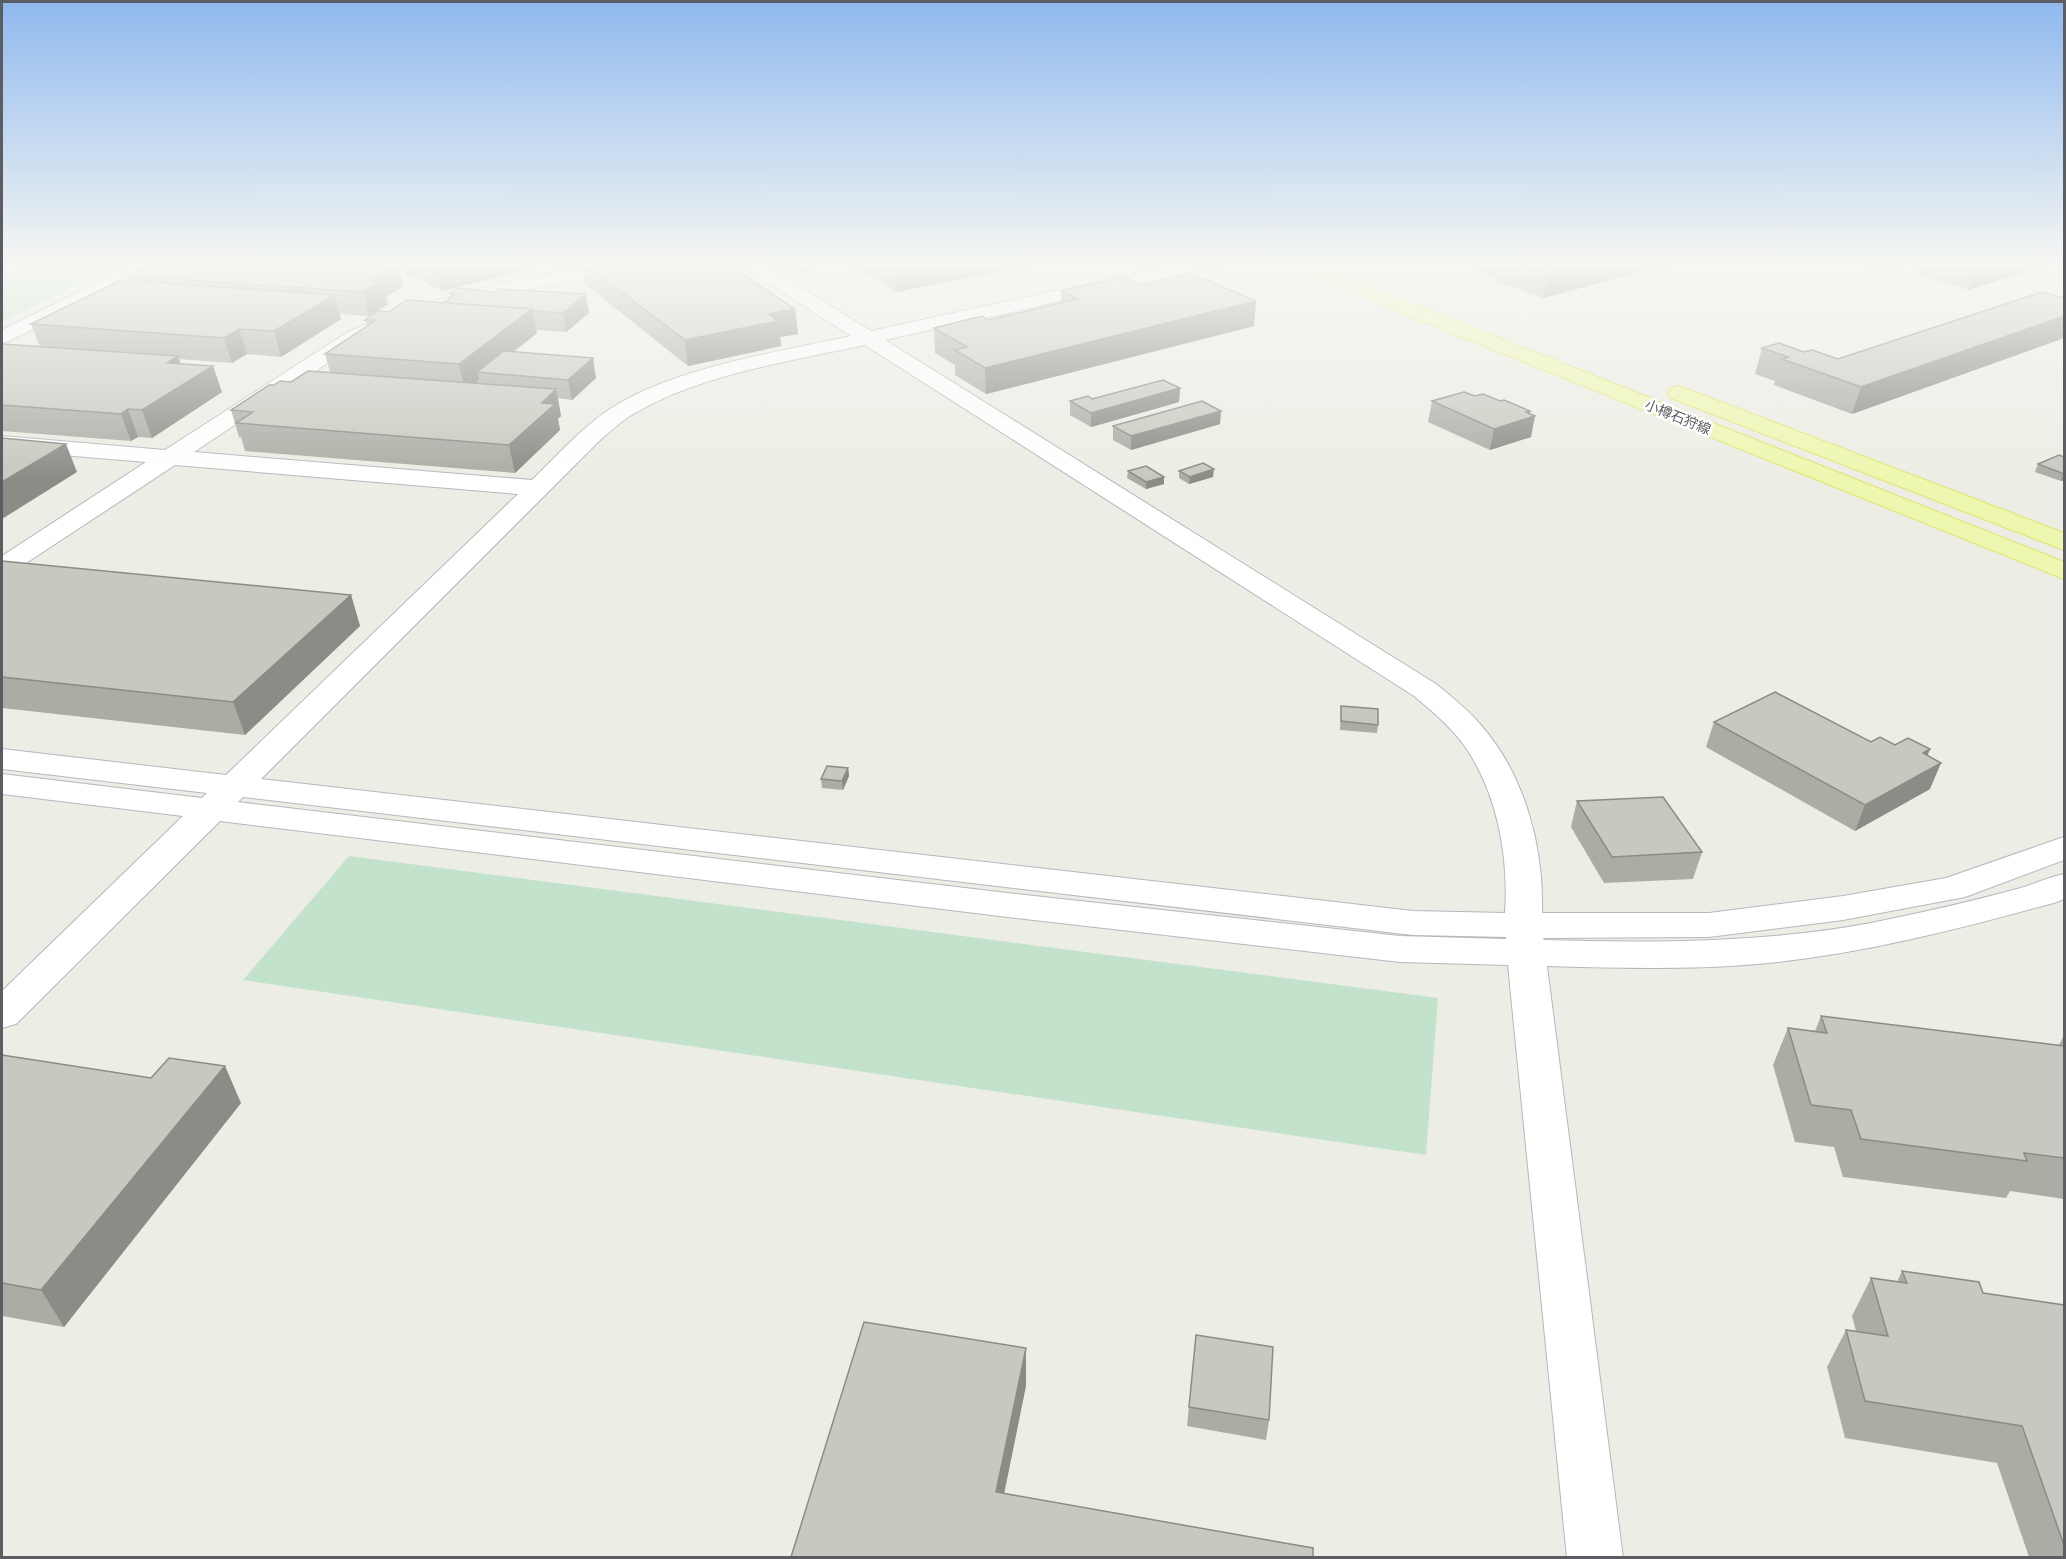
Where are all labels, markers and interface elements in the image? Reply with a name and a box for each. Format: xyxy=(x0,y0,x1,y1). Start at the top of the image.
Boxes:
street label: 小樽石狩線 xyxy=(1642,396,1714,438)

